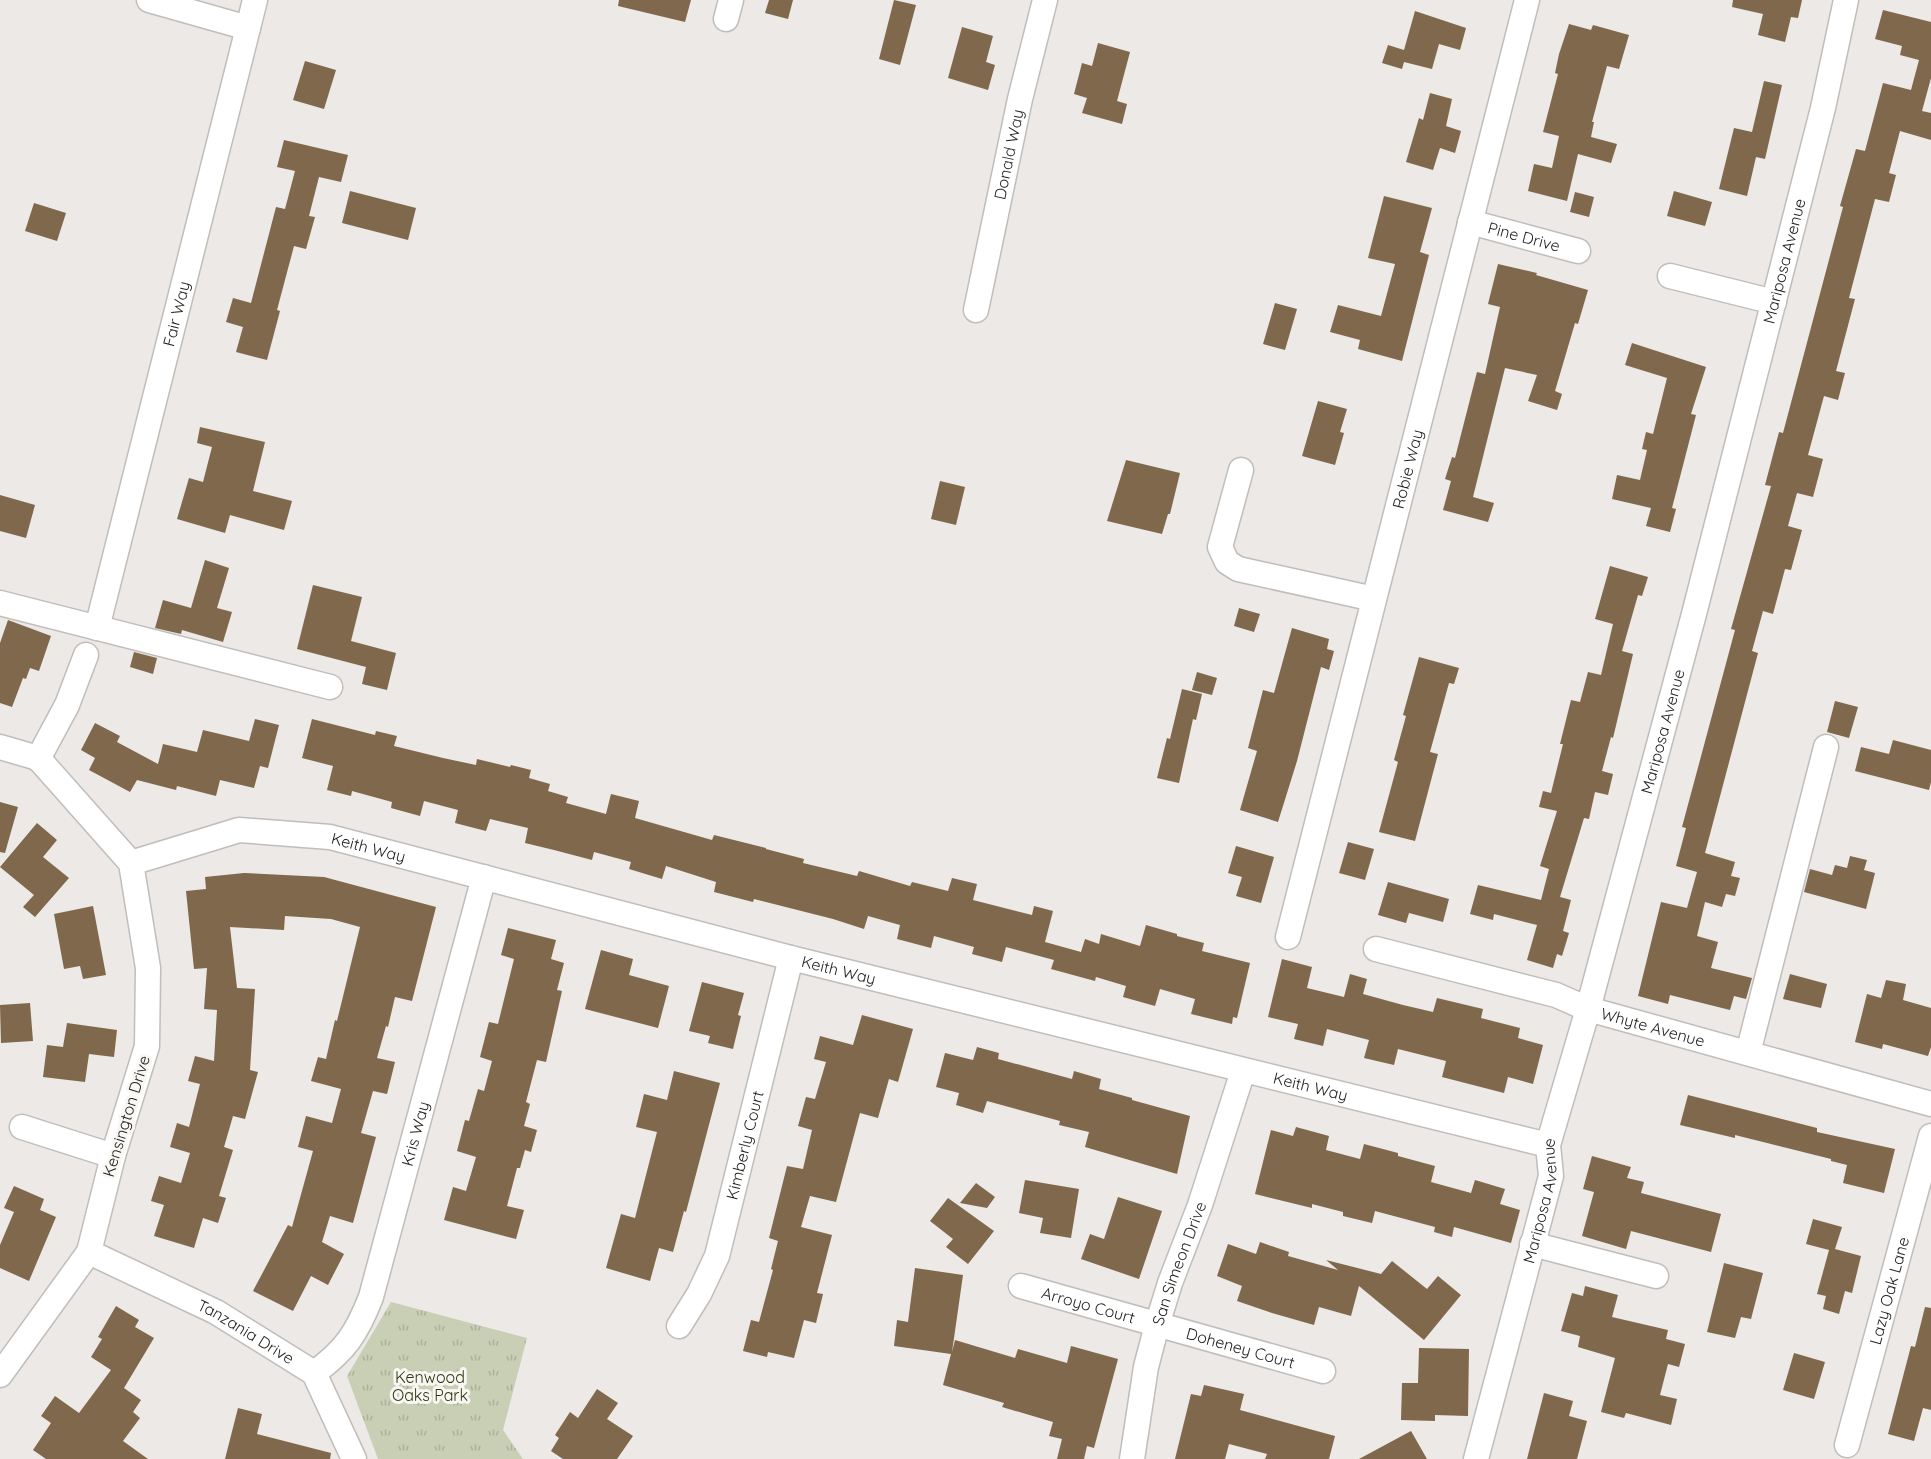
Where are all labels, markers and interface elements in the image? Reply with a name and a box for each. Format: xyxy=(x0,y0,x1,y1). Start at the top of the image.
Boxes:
street label: Donald Way xyxy=(989,107,1028,201)
street label: Mariposa Avenue xyxy=(1758,196,1810,326)
street label: Pine Drive xyxy=(1486,217,1563,256)
street label: Fair Way xyxy=(158,279,194,348)
street label: Robie Way xyxy=(1388,427,1427,511)
street label: Mariposa Avenue xyxy=(1636,667,1689,796)
street label: Keith Way xyxy=(329,828,408,866)
street label: Keith Way xyxy=(799,951,878,989)
street label: Whyte Avenue xyxy=(1599,1003,1707,1051)
street label: Kensington Drive xyxy=(98,1053,154,1179)
street label: Keith Way xyxy=(1271,1068,1350,1105)
street label: Kimberly Court xyxy=(721,1089,768,1202)
street label: Kris Way xyxy=(397,1099,433,1168)
street label: Mariposa Avenue xyxy=(1518,1135,1561,1266)
street label: San Simeon Drive xyxy=(1148,1198,1210,1328)
street label: Lazy Oak Lane xyxy=(1865,1235,1913,1347)
street label: Arroyo Court xyxy=(1040,1282,1137,1328)
street label: Tanzania Drive xyxy=(194,1295,298,1368)
street label: Doheney Court xyxy=(1184,1323,1297,1373)
park label: Kenwood Oaks Park xyxy=(392,1367,468,1405)

